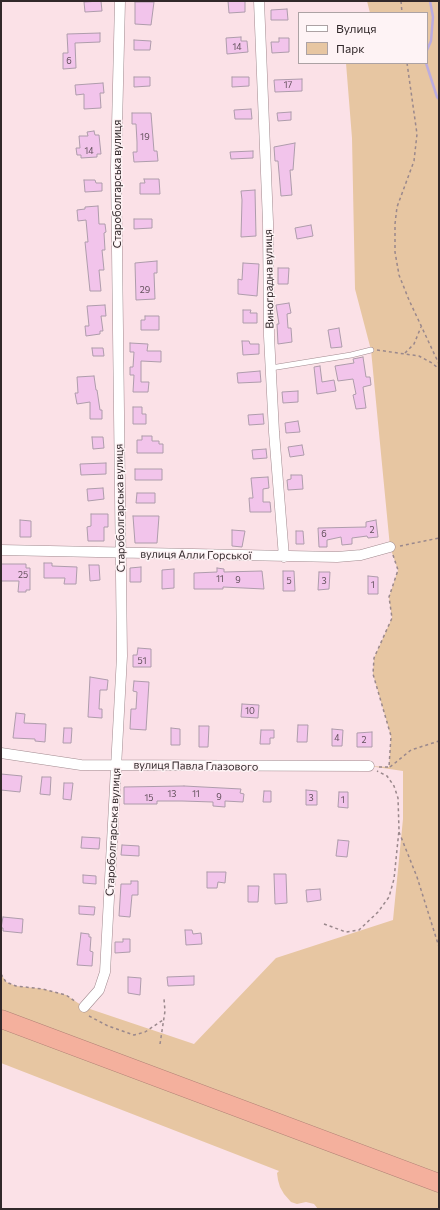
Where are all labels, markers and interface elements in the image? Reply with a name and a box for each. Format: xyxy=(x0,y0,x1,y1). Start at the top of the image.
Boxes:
legend xyxy=(298,12,428,64)
text: Вулиця xyxy=(336,21,377,35)
text: Парк xyxy=(336,41,365,55)
house number: 14 xyxy=(232,42,242,52)
house number: 6 xyxy=(66,56,72,66)
house number: 17 xyxy=(284,80,292,90)
street label: Староболгарська вулиця xyxy=(110,120,124,248)
house number: 19 xyxy=(140,132,150,142)
house number: 14 xyxy=(84,146,94,156)
street label: Виноградна вулиця xyxy=(262,229,276,329)
house number: 29 xyxy=(140,285,150,295)
street label: Староболгарська вулиця xyxy=(112,444,128,572)
house number: 2 xyxy=(370,525,374,535)
house number: 6 xyxy=(321,529,327,539)
street label: вулиця Алли Горської xyxy=(140,547,252,563)
house number: 25 xyxy=(18,570,28,580)
house number: 11 xyxy=(216,574,224,584)
house number: 9 xyxy=(235,575,241,585)
house number: 5 xyxy=(286,576,292,586)
house number: 3 xyxy=(321,576,327,586)
house number: 1 xyxy=(371,580,375,590)
house number: 51 xyxy=(137,656,147,666)
house number: 10 xyxy=(245,706,255,716)
house number: 4 xyxy=(334,733,340,743)
house number: 2 xyxy=(362,735,366,745)
street label: вулиця Павла Глазового xyxy=(134,758,258,774)
street label: Староболгарська вулиця xyxy=(103,768,123,896)
house number: 13 xyxy=(168,789,176,799)
house number: 11 xyxy=(192,789,200,799)
house number: 9 xyxy=(216,792,222,802)
house number: 15 xyxy=(144,793,154,803)
house number: 3 xyxy=(308,793,314,803)
house number: 1 xyxy=(341,795,345,805)

